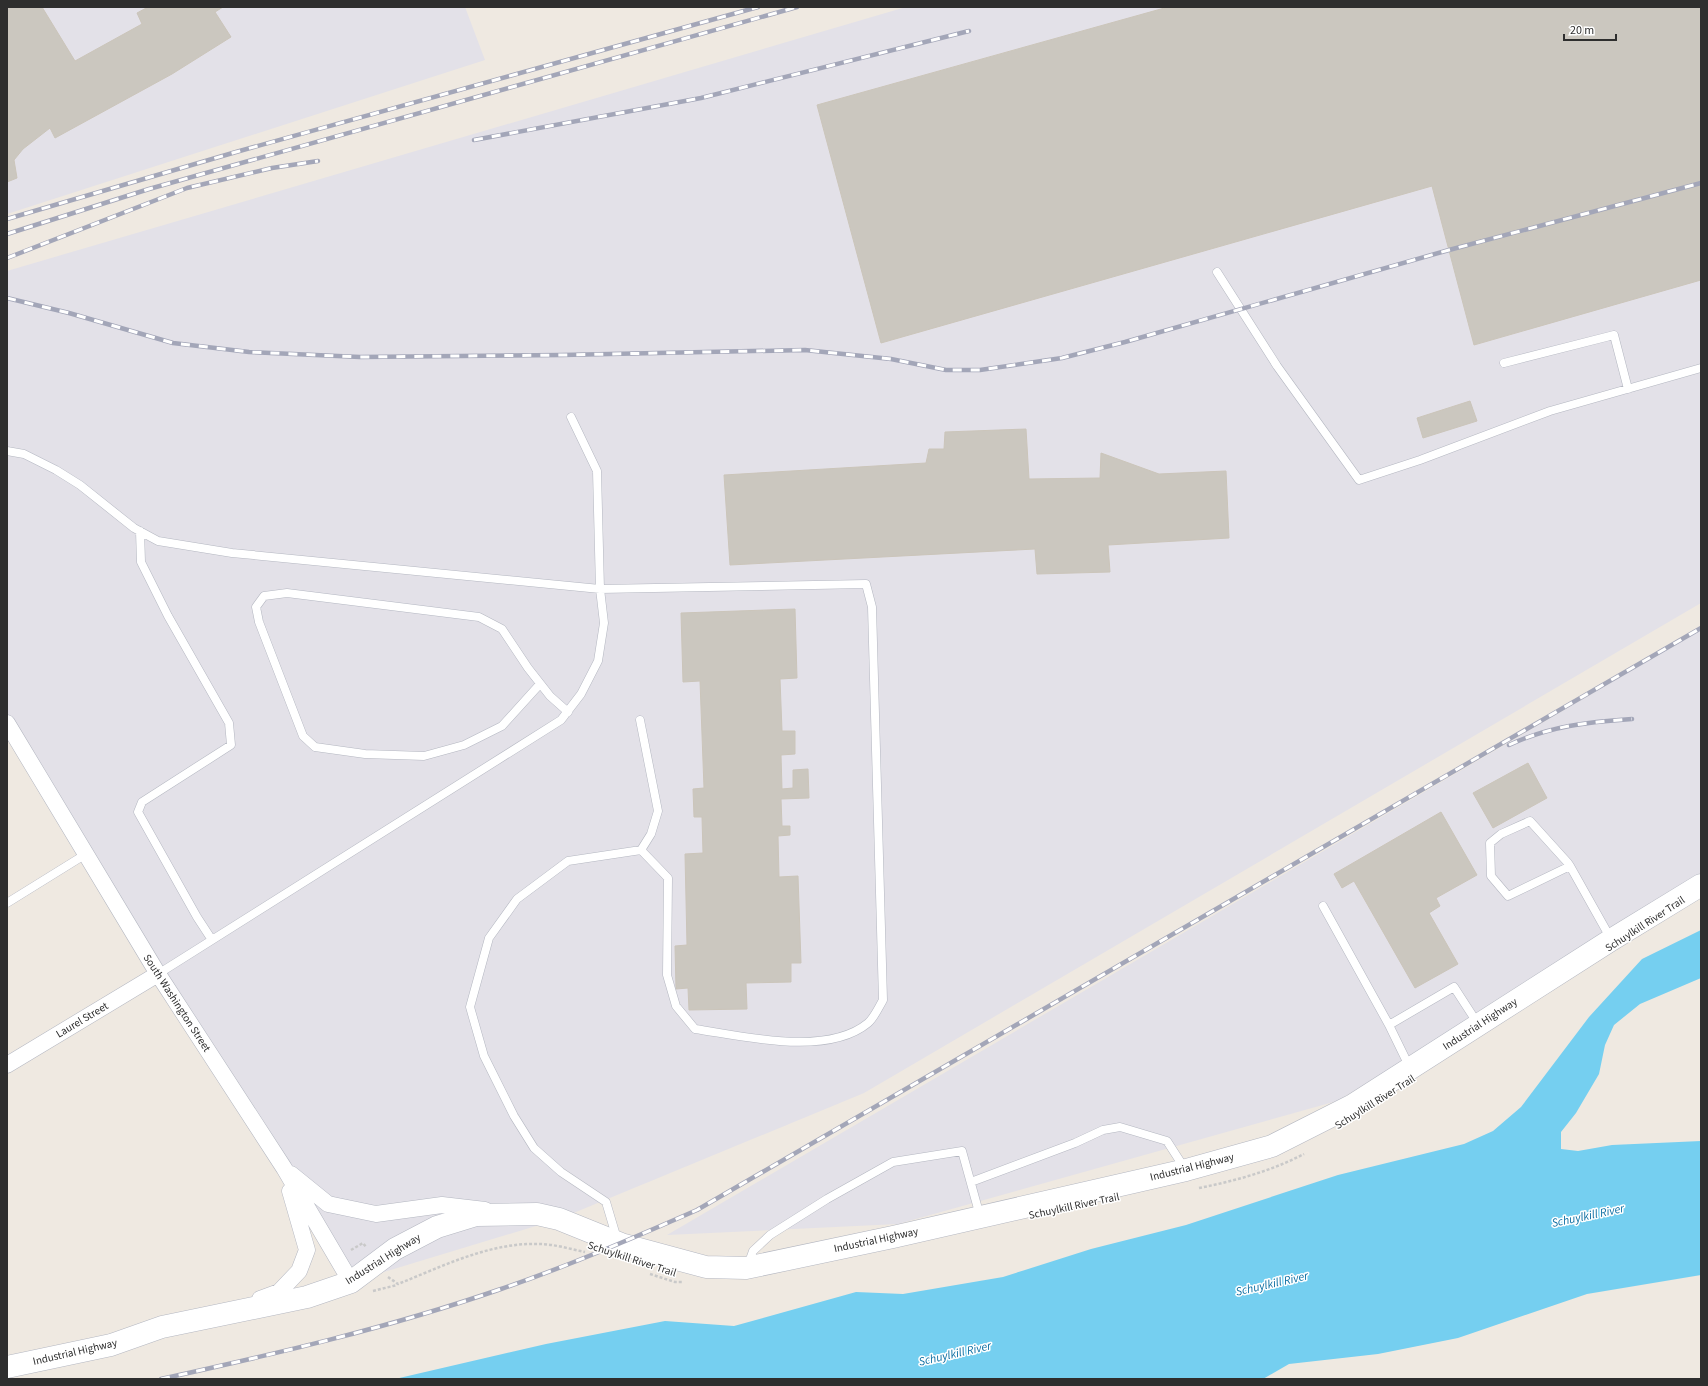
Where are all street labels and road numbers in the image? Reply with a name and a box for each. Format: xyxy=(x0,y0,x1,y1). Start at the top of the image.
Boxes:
street label: Schuylkill River Trail xyxy=(1602,892,1688,955)
street label: South Washington Street xyxy=(140,951,214,1055)
street label: Industrial Highway xyxy=(1440,994,1520,1054)
street label: Laurel Street xyxy=(53,998,111,1042)
street label: Schuylkill River Trail xyxy=(1332,1071,1418,1133)
street label: Industrial Highway xyxy=(1148,1149,1236,1185)
street label: Schuylkill River Trail xyxy=(1027,1189,1121,1223)
street label: Industrial Highway xyxy=(832,1224,920,1256)
street label: Industrial Highway xyxy=(343,1230,423,1288)
street label: Schuylkill River Trail xyxy=(586,1238,678,1280)
street label: Industrial Highway xyxy=(31,1335,119,1369)

